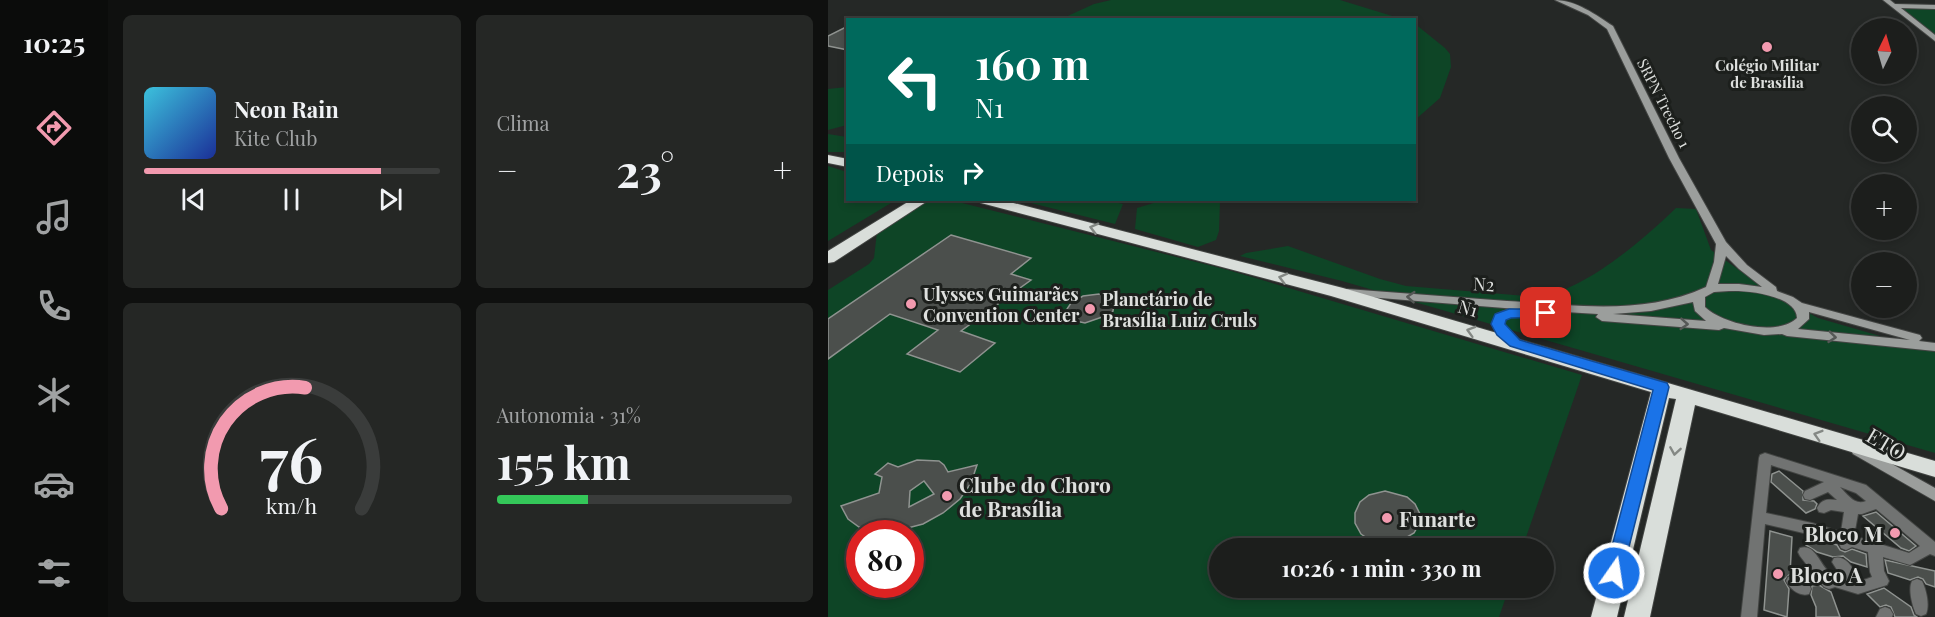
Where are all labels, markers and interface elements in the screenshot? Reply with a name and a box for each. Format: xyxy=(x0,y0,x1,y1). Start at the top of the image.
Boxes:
north arrow xyxy=(1851,18,1917,84)
map controls xyxy=(1851,18,1917,318)
text: 10:25 xyxy=(23,24,85,60)
text: 160 m xyxy=(975,35,1090,91)
marker: Colégio Militar de Brasília xyxy=(1760,40,1774,54)
icon: left xyxy=(876,42,954,120)
street label: SRPN Trecho 1 xyxy=(1633,55,1695,151)
place label: Colégio Militar de Brasília xyxy=(1715,55,1819,92)
text: N1 xyxy=(975,89,1004,125)
text: Neon Rain xyxy=(234,94,339,124)
button: search xyxy=(1851,96,1917,162)
icon: directions xyxy=(33,107,75,149)
text: Clima xyxy=(497,109,550,136)
text: Kite Club xyxy=(234,124,318,151)
text: 23° xyxy=(616,139,674,199)
text: − xyxy=(497,147,518,191)
text: + xyxy=(773,147,792,191)
icon: right xyxy=(956,156,989,189)
text: Depois xyxy=(876,158,944,188)
button: + xyxy=(1851,174,1917,240)
icon: previous xyxy=(177,183,210,216)
icon: pause xyxy=(275,183,308,216)
icon: next xyxy=(374,183,407,216)
icon: music xyxy=(33,196,75,238)
one-way arrow xyxy=(1090,223,1100,236)
button: − xyxy=(1851,252,1917,318)
street label: N2 xyxy=(1473,271,1495,297)
one-way arrow xyxy=(1278,273,1289,285)
place label: Ulysses Guimarães Convention Center xyxy=(923,282,1080,327)
icon: phone xyxy=(33,285,75,327)
place label: Planetário de Brasília Luiz Cruls xyxy=(1102,287,1257,332)
pin xyxy=(1520,287,1571,338)
one-way arrow xyxy=(1407,291,1416,304)
street label: N1 xyxy=(1455,294,1481,322)
icon: arrive xyxy=(1529,296,1562,329)
marker: Ulysses Guimarães Convention Center xyxy=(904,297,918,311)
marker: Planetário de Brasília Luiz Cruls xyxy=(1083,302,1097,316)
one-way arrow xyxy=(1679,317,1688,330)
one-way arrow xyxy=(1466,325,1476,338)
one-way arrow xyxy=(1828,330,1837,343)
icon: climate xyxy=(33,374,75,416)
text: Autonomia · 31% xyxy=(497,401,641,428)
text: 76 xyxy=(260,415,323,499)
street label: ETO xyxy=(1862,420,1912,466)
one-way arrow xyxy=(1813,430,1824,442)
text: 155 km xyxy=(497,431,631,491)
one-way arrow xyxy=(1669,447,1681,456)
icon: car xyxy=(33,463,75,505)
place label: Clube do Choro de Brasília xyxy=(959,470,1111,522)
marker: Clube do Choro de Brasília xyxy=(940,489,954,503)
text: km/h xyxy=(266,492,318,520)
place label: Funarte xyxy=(1399,504,1476,532)
marker: Funarte xyxy=(1380,511,1394,525)
place label: Bloco M xyxy=(1804,519,1883,547)
speed limit sign: 80 xyxy=(846,520,924,598)
marker: Bloco M xyxy=(1888,526,1902,540)
position arrow xyxy=(1582,541,1646,605)
icon: filters xyxy=(33,552,75,594)
text: 10:26 · 1 min · 330 m xyxy=(1281,553,1482,583)
place label: Bloco A xyxy=(1790,560,1864,588)
marker: Bloco A xyxy=(1771,567,1785,581)

